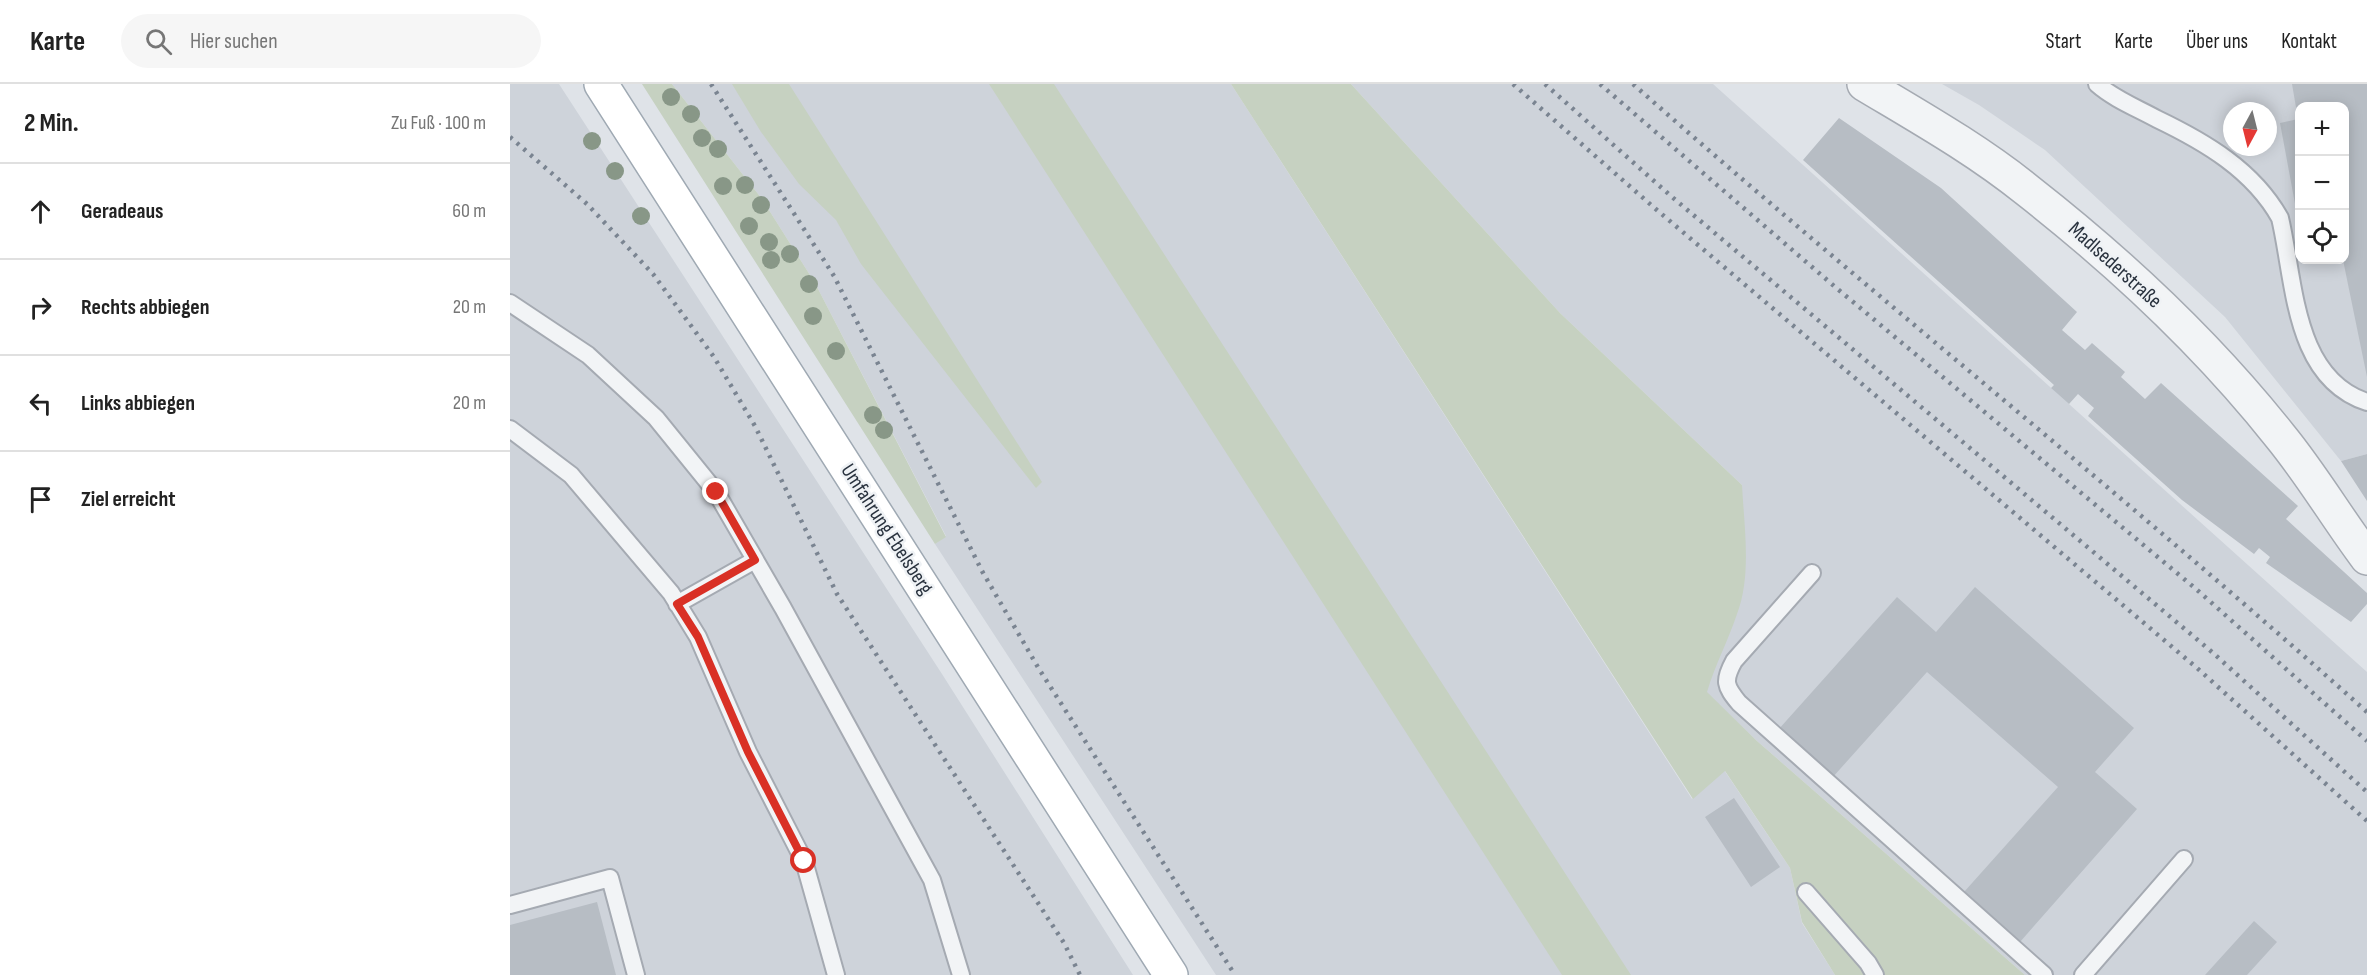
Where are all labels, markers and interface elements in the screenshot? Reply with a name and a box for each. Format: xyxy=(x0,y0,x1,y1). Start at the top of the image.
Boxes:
search box xyxy=(121,14,541,68)
text: Karte xyxy=(30,25,85,58)
icon: search xyxy=(142,25,175,58)
text: Hier suchen xyxy=(190,28,278,55)
text: Start xyxy=(2045,29,2082,54)
text: Karte xyxy=(2115,29,2153,54)
text: Über uns xyxy=(2186,29,2248,54)
text: Kontakt xyxy=(2281,29,2337,54)
north arrow xyxy=(2223,102,2277,156)
map controls xyxy=(2295,102,2349,264)
button: + xyxy=(2295,102,2349,156)
text: 2 Min. xyxy=(24,108,79,139)
text: Zu Fuß · 100 m xyxy=(391,111,486,135)
button: − xyxy=(2295,156,2349,210)
icon: ahead xyxy=(24,195,57,228)
text: Geradeaus xyxy=(81,198,164,225)
text: 60 m xyxy=(452,199,486,223)
button: locate xyxy=(2295,210,2349,264)
street label: Madlsederstraße xyxy=(2063,217,2167,313)
icon: right xyxy=(24,291,57,324)
text: Rechts abbiegen xyxy=(81,294,210,321)
text: 20 m xyxy=(453,295,486,319)
icon: left xyxy=(24,387,57,420)
text: Links abbiegen xyxy=(81,390,195,417)
text: 20 m xyxy=(453,391,486,415)
street label: Umfahrung Ebelsberg xyxy=(836,459,938,599)
route end xyxy=(702,478,728,504)
icon: arrive xyxy=(24,483,57,516)
text: Ziel erreicht xyxy=(81,486,176,513)
route start xyxy=(790,847,816,873)

